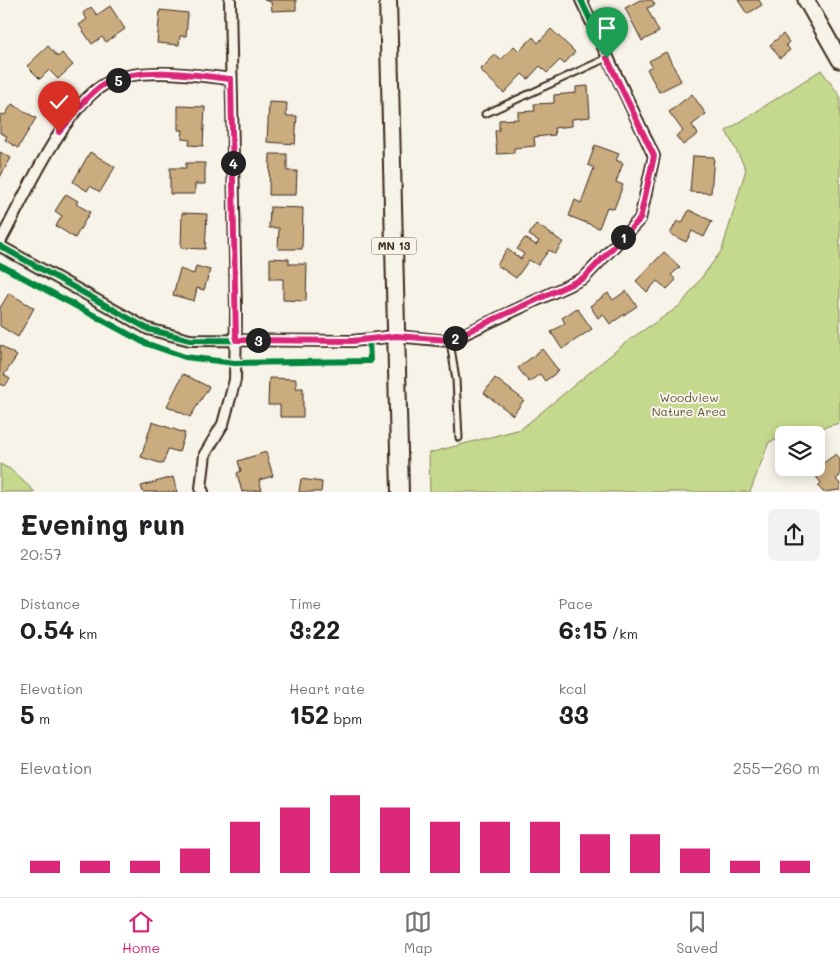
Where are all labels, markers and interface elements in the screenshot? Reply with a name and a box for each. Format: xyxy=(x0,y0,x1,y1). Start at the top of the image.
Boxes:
pin xyxy=(586,7,628,58)
icon: arrive xyxy=(593,14,621,42)
pin: 5 xyxy=(106,68,130,92)
text: 5 xyxy=(114,71,123,90)
pin xyxy=(38,81,80,132)
icon: check xyxy=(45,88,73,116)
pin: 4 xyxy=(220,150,246,176)
text: 4 xyxy=(229,154,238,173)
pin: 1 xyxy=(610,224,636,250)
text: 1 xyxy=(620,228,627,247)
road number: MN 13 xyxy=(372,238,416,255)
pin: 2 xyxy=(442,326,468,350)
pin: 3 xyxy=(246,328,270,352)
text: 2 xyxy=(452,329,459,348)
text: 3 xyxy=(254,331,263,350)
park label: Woodview Nature Area xyxy=(652,389,726,419)
map controls xyxy=(775,426,825,476)
button: layers xyxy=(775,426,825,476)
text: Evening run xyxy=(20,506,185,542)
button: share xyxy=(768,509,820,561)
text: 20:57 xyxy=(20,543,62,564)
text: Distance xyxy=(20,594,80,613)
text: Time xyxy=(289,594,321,613)
text: Pace xyxy=(559,594,593,613)
text: 0.54 xyxy=(20,613,74,645)
text: 3:22 xyxy=(289,613,340,645)
text: 6:15 xyxy=(559,613,607,645)
text: km xyxy=(74,624,97,643)
text: /km xyxy=(607,624,638,643)
text: Elevation xyxy=(20,679,83,698)
text: Heart rate xyxy=(289,679,365,698)
text: kcal xyxy=(559,679,587,698)
text: 5 xyxy=(20,698,35,730)
text: 152 xyxy=(289,698,329,730)
text: 33 xyxy=(559,698,589,730)
text: m xyxy=(35,709,50,728)
text: bpm xyxy=(329,709,362,728)
text: Elevation xyxy=(20,757,92,778)
text: 255–260 m xyxy=(733,757,820,778)
tab: Home xyxy=(122,908,160,957)
tab: Map xyxy=(404,908,433,957)
tab: Saved xyxy=(676,908,718,957)

